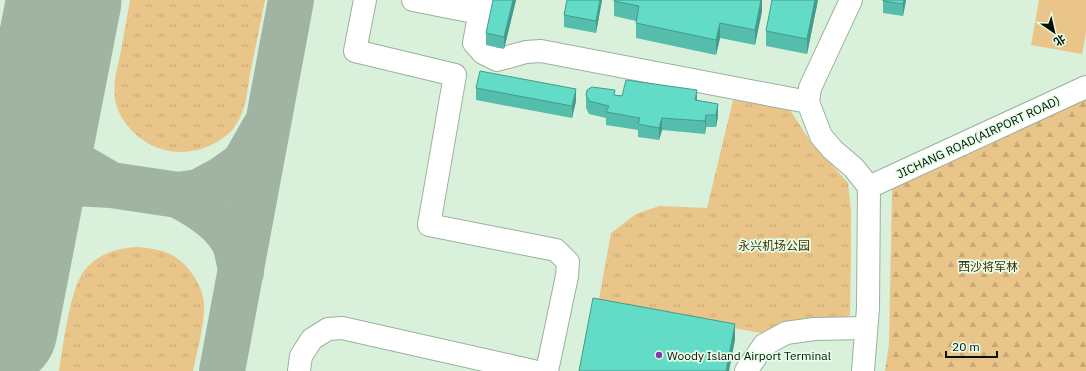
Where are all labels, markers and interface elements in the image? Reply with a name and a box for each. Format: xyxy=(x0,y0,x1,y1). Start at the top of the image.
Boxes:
north arrow xyxy=(1034,12,1074,52)
text: 北 xyxy=(1051,31,1068,49)
street label: JICHANG ROAD(AIRPORT ROAD) xyxy=(894,92,1062,182)
park label: 永兴机场公园 xyxy=(738,238,810,253)
park label: 西沙将军林 xyxy=(958,259,1018,274)
scale bar xyxy=(946,333,997,359)
text: 20 m xyxy=(952,339,980,354)
place label: Woody Island Airport Terminal xyxy=(667,348,831,363)
marker: Woody Island Airport Terminal xyxy=(654,350,664,360)

